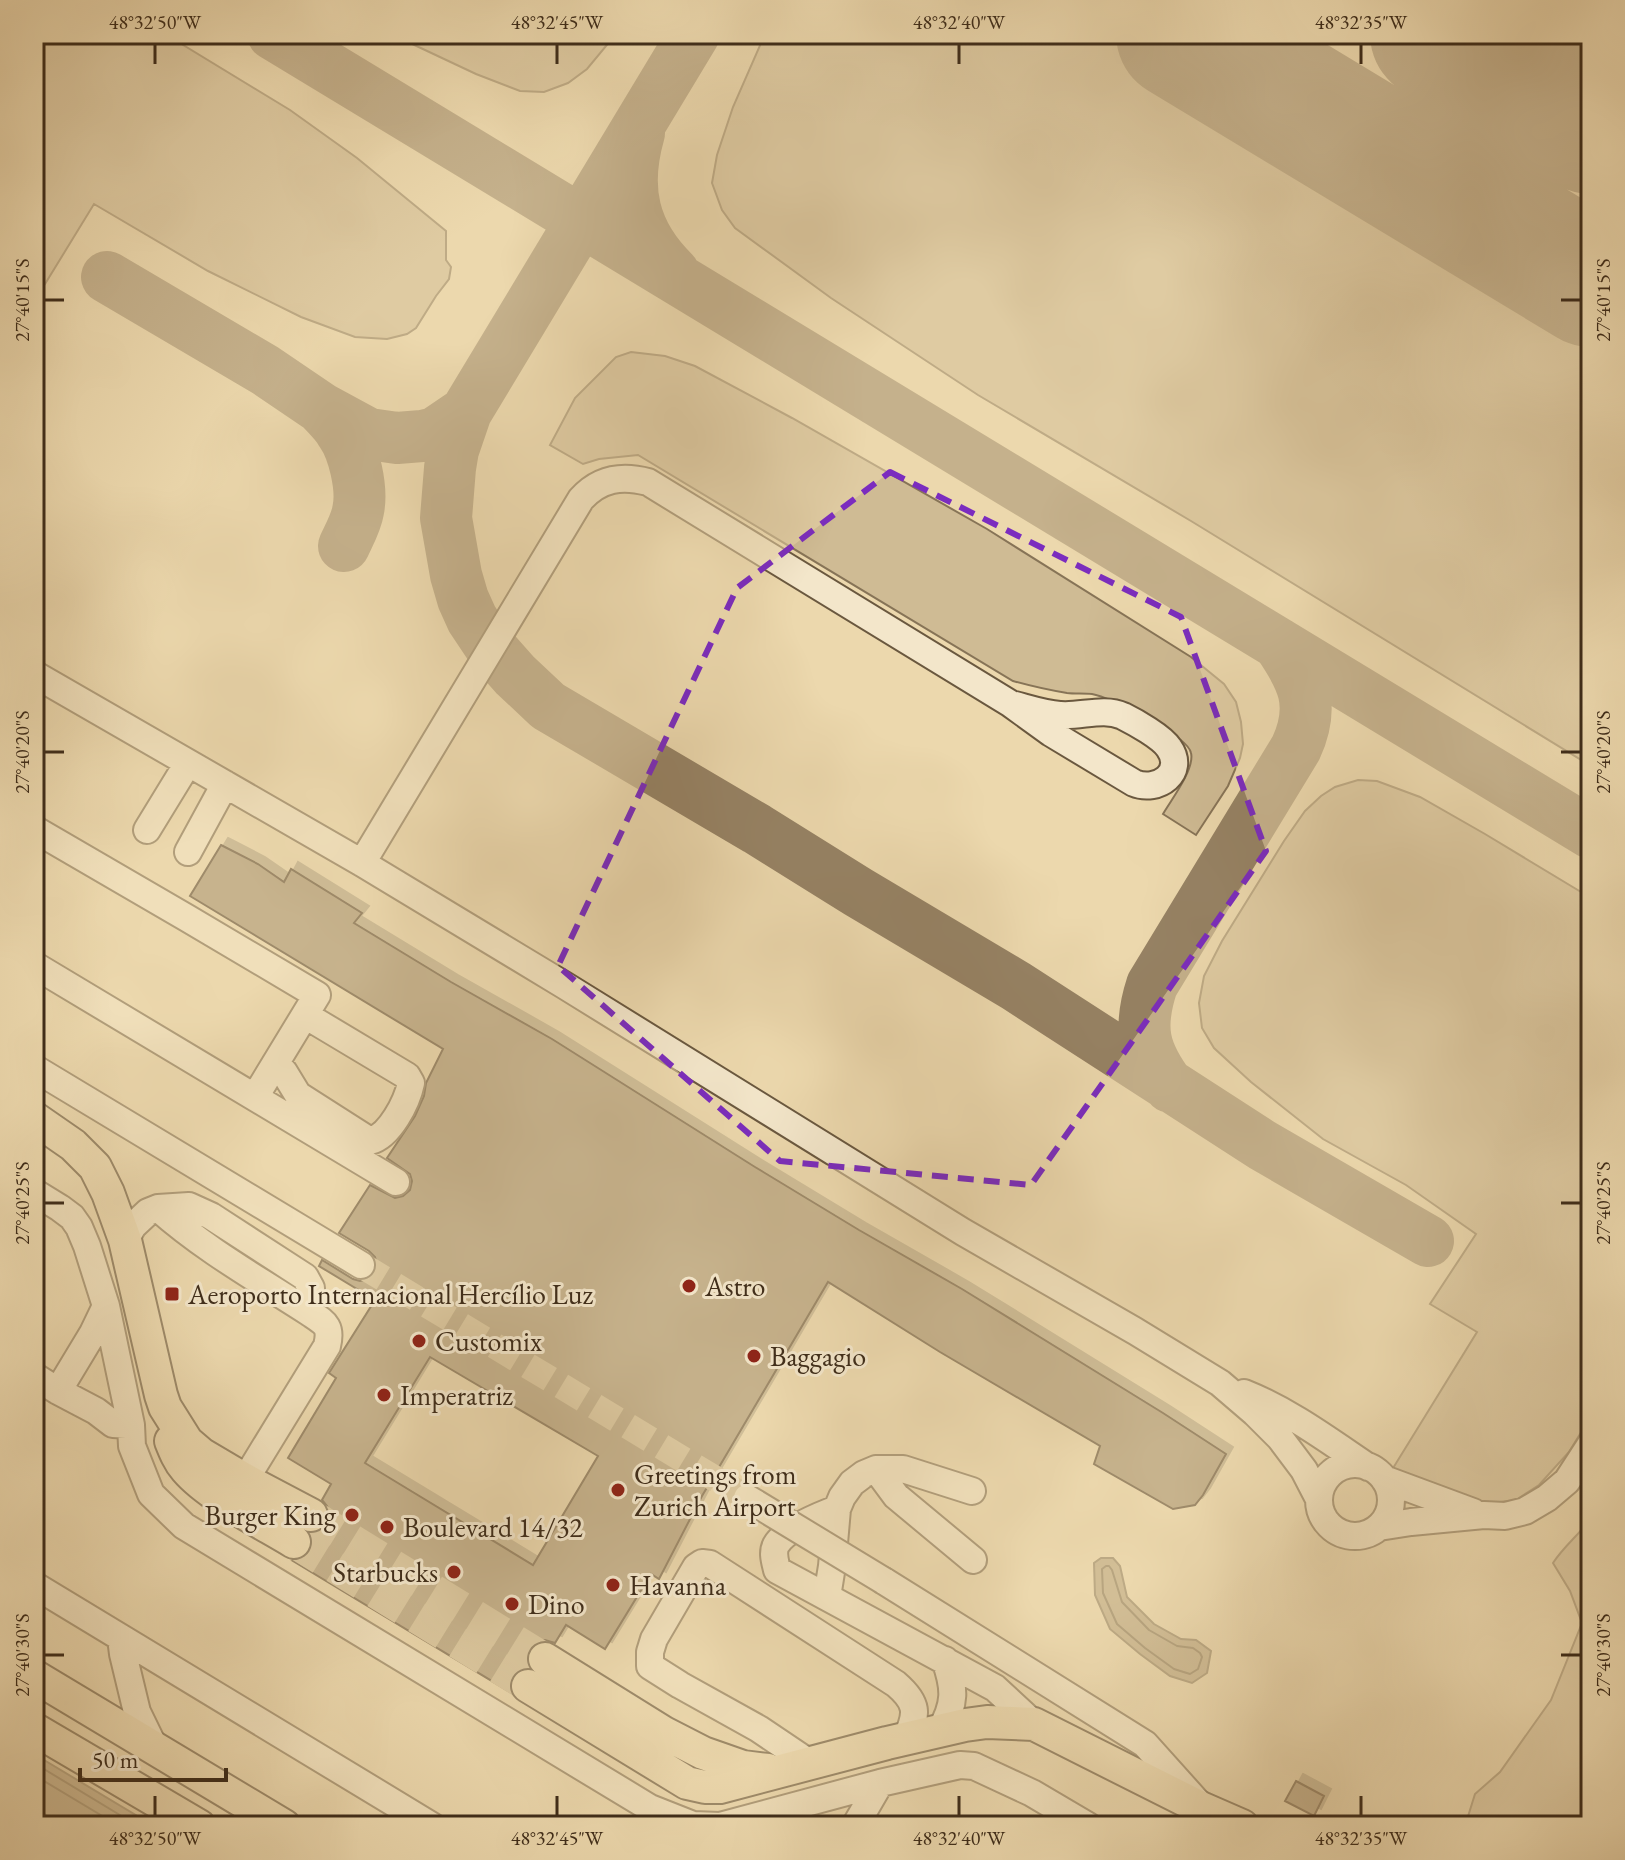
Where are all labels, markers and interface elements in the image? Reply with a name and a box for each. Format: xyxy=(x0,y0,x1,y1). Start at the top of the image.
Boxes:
text: 48°32'50"W xyxy=(109,9,202,35)
text: 48°32'45"W xyxy=(511,9,604,35)
text: 48°32'40"W xyxy=(913,9,1006,35)
text: 48°32'35"W xyxy=(1315,9,1408,35)
text: 27°40'15"S xyxy=(9,258,35,342)
text: 27°40'15"S xyxy=(1590,258,1616,342)
text: 27°40'20"S xyxy=(9,710,35,794)
text: 27°40'20"S xyxy=(1590,710,1616,794)
text: 27°40'25"S xyxy=(9,1161,35,1245)
text: 27°40'25"S xyxy=(1590,1161,1616,1245)
place label: Astro xyxy=(704,1268,765,1304)
place label: Aeroporto Internacional Hercílio Luz xyxy=(187,1276,594,1312)
marker: Astro xyxy=(680,1277,698,1295)
marker: Aeroporto Internacional Hercílio Luz xyxy=(163,1285,181,1303)
place label: Customix xyxy=(435,1323,542,1359)
marker: Customix xyxy=(410,1332,428,1350)
place label: Baggagio xyxy=(770,1338,866,1374)
marker: Baggagio xyxy=(745,1347,763,1365)
place label: Imperatriz xyxy=(400,1377,513,1413)
marker: Imperatriz xyxy=(375,1386,393,1404)
place label: Greetings from Zurich Airport xyxy=(634,1456,797,1524)
marker: Greetings from Zurich Airport xyxy=(609,1481,627,1499)
place label: Burger King xyxy=(205,1497,337,1533)
marker: Burger King xyxy=(343,1506,361,1524)
place label: Boulevard 14/32 xyxy=(403,1509,583,1545)
marker: Boulevard 14/32 xyxy=(378,1518,396,1536)
place label: Starbucks xyxy=(333,1554,438,1590)
marker: Starbucks xyxy=(445,1563,463,1581)
place label: Havanna xyxy=(629,1567,727,1603)
marker: Havanna xyxy=(604,1576,622,1594)
place label: Dino xyxy=(528,1586,585,1622)
marker: Dino xyxy=(503,1595,521,1613)
text: 27°40'30"S xyxy=(9,1613,35,1697)
text: 27°40'30"S xyxy=(1590,1613,1616,1697)
scale bar xyxy=(80,1732,226,1782)
text: 50 m xyxy=(92,1744,139,1775)
text: 48°32'50"W xyxy=(109,1825,202,1851)
text: 48°32'45"W xyxy=(511,1825,604,1851)
text: 48°32'40"W xyxy=(913,1825,1006,1851)
text: 48°32'35"W xyxy=(1315,1825,1408,1851)

